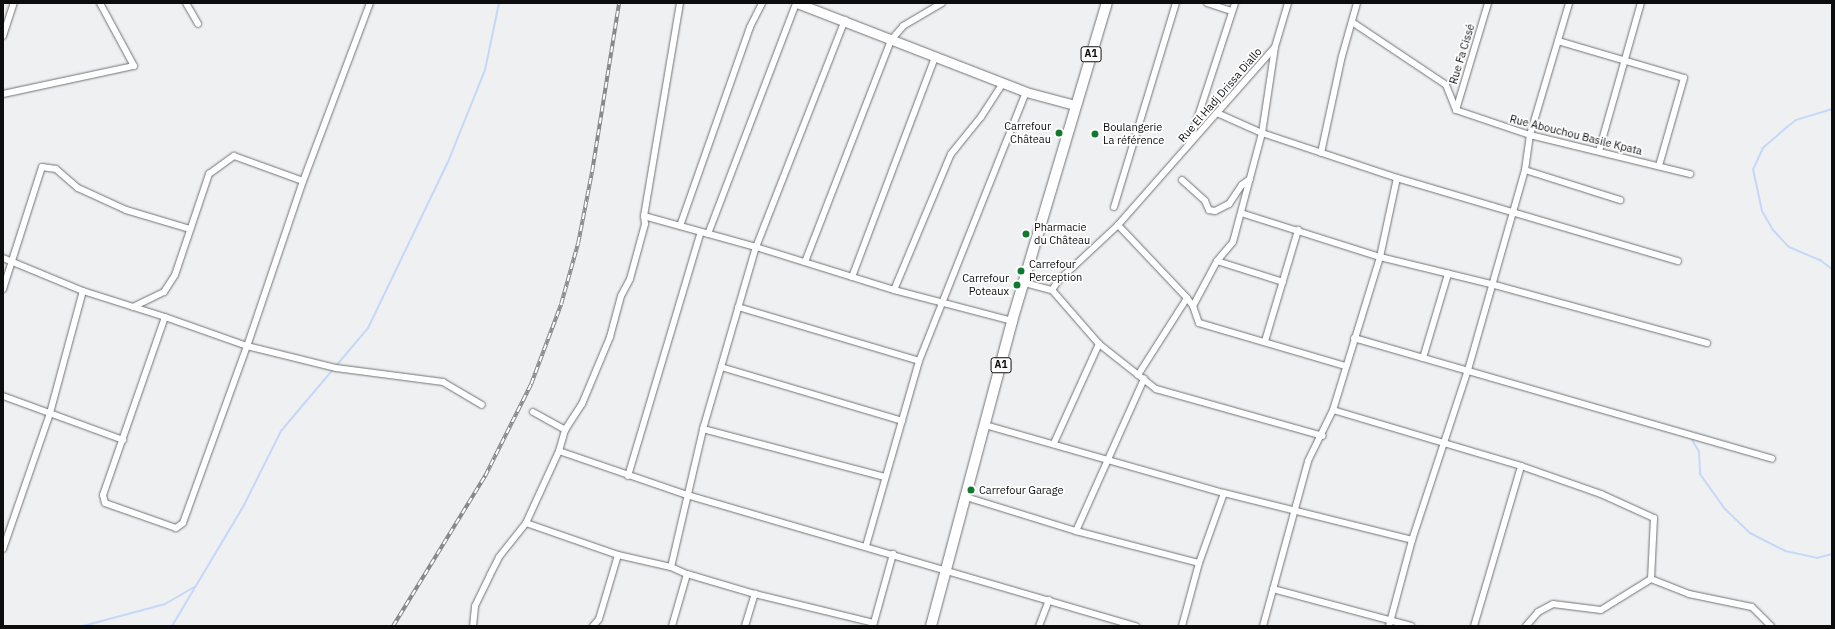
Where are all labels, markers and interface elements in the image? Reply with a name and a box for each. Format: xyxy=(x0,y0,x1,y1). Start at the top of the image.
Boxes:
street label: Rue Fa Cissé xyxy=(1447,22,1477,86)
street label: Rue El Hadj Drissa Diallo xyxy=(1175,45,1265,145)
road number: A1 xyxy=(1080,46,1102,62)
street label: Rue Abouchou Basile Kpata xyxy=(1508,112,1644,158)
place label: Carrefour Château xyxy=(1004,120,1051,146)
place label: Boulangerie La référence xyxy=(1103,121,1164,147)
marker: Carrefour Château xyxy=(1054,128,1064,138)
marker: Boulangerie La référence xyxy=(1090,129,1100,139)
place label: Pharmacie du Château xyxy=(1034,221,1090,247)
marker: Pharmacie du Château xyxy=(1021,229,1031,239)
place label: Carrefour Perception xyxy=(1029,258,1082,284)
marker: Carrefour Perception xyxy=(1016,266,1026,276)
place label: Carrefour Poteaux xyxy=(962,272,1009,298)
marker: Carrefour Poteaux xyxy=(1012,280,1022,290)
road number: A1 xyxy=(990,357,1012,373)
place label: Carrefour Garage xyxy=(979,483,1063,497)
marker: Carrefour Garage xyxy=(966,485,976,495)

